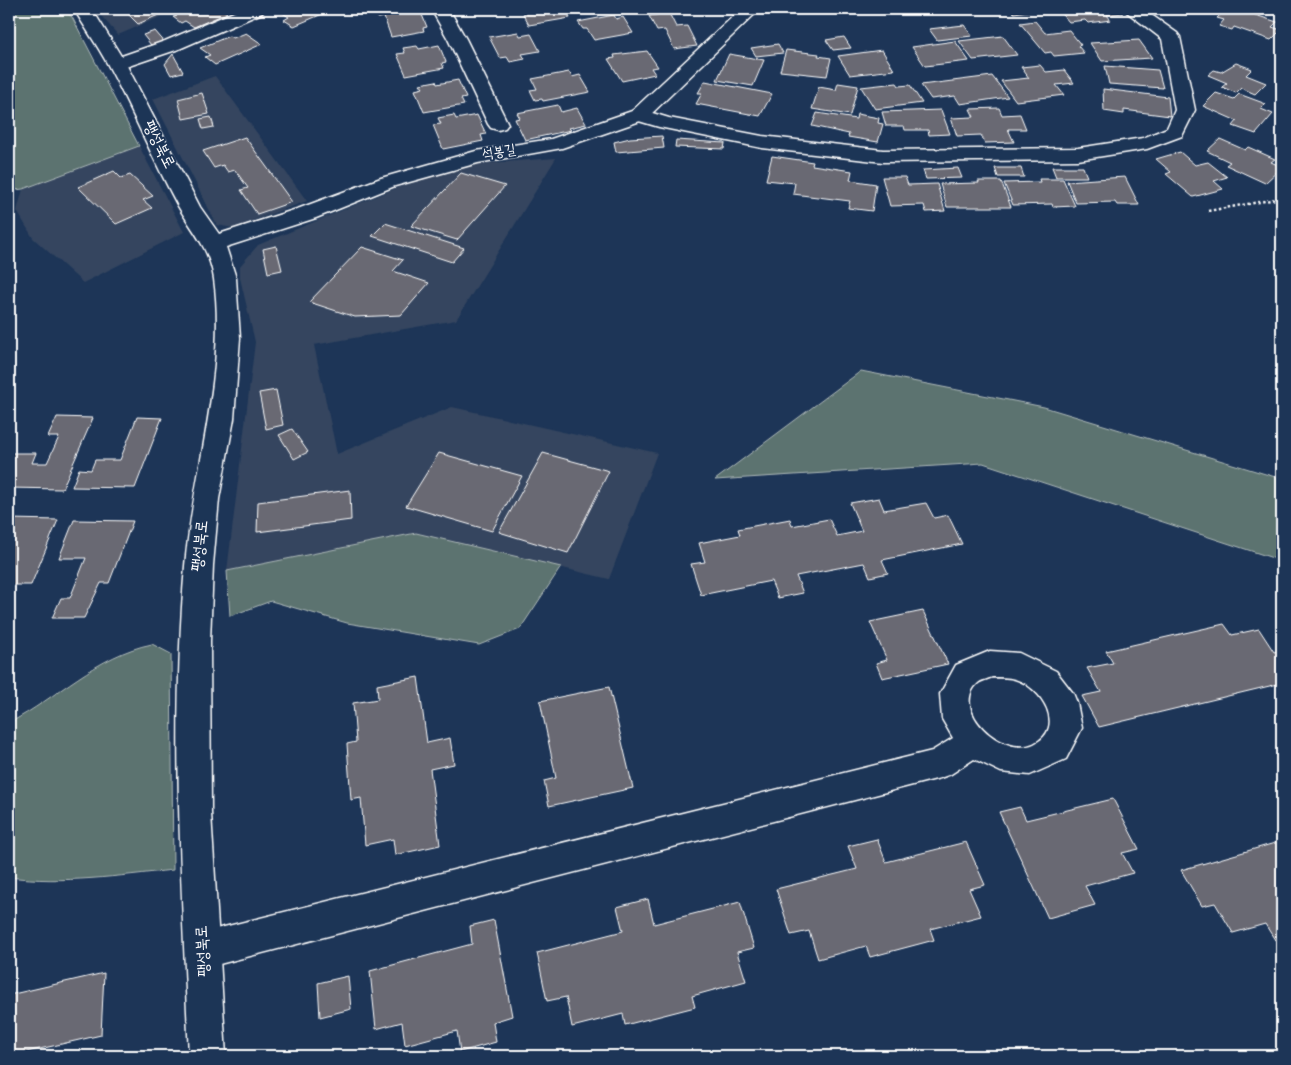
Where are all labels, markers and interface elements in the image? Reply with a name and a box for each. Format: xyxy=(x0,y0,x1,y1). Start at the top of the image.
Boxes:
street label: 팽성북로 xyxy=(136,117,180,173)
street label: 석봉길 xyxy=(481,140,518,166)
street label: 팽성북로 xyxy=(187,519,215,573)
street label: 팽성북로 xyxy=(191,925,217,977)

